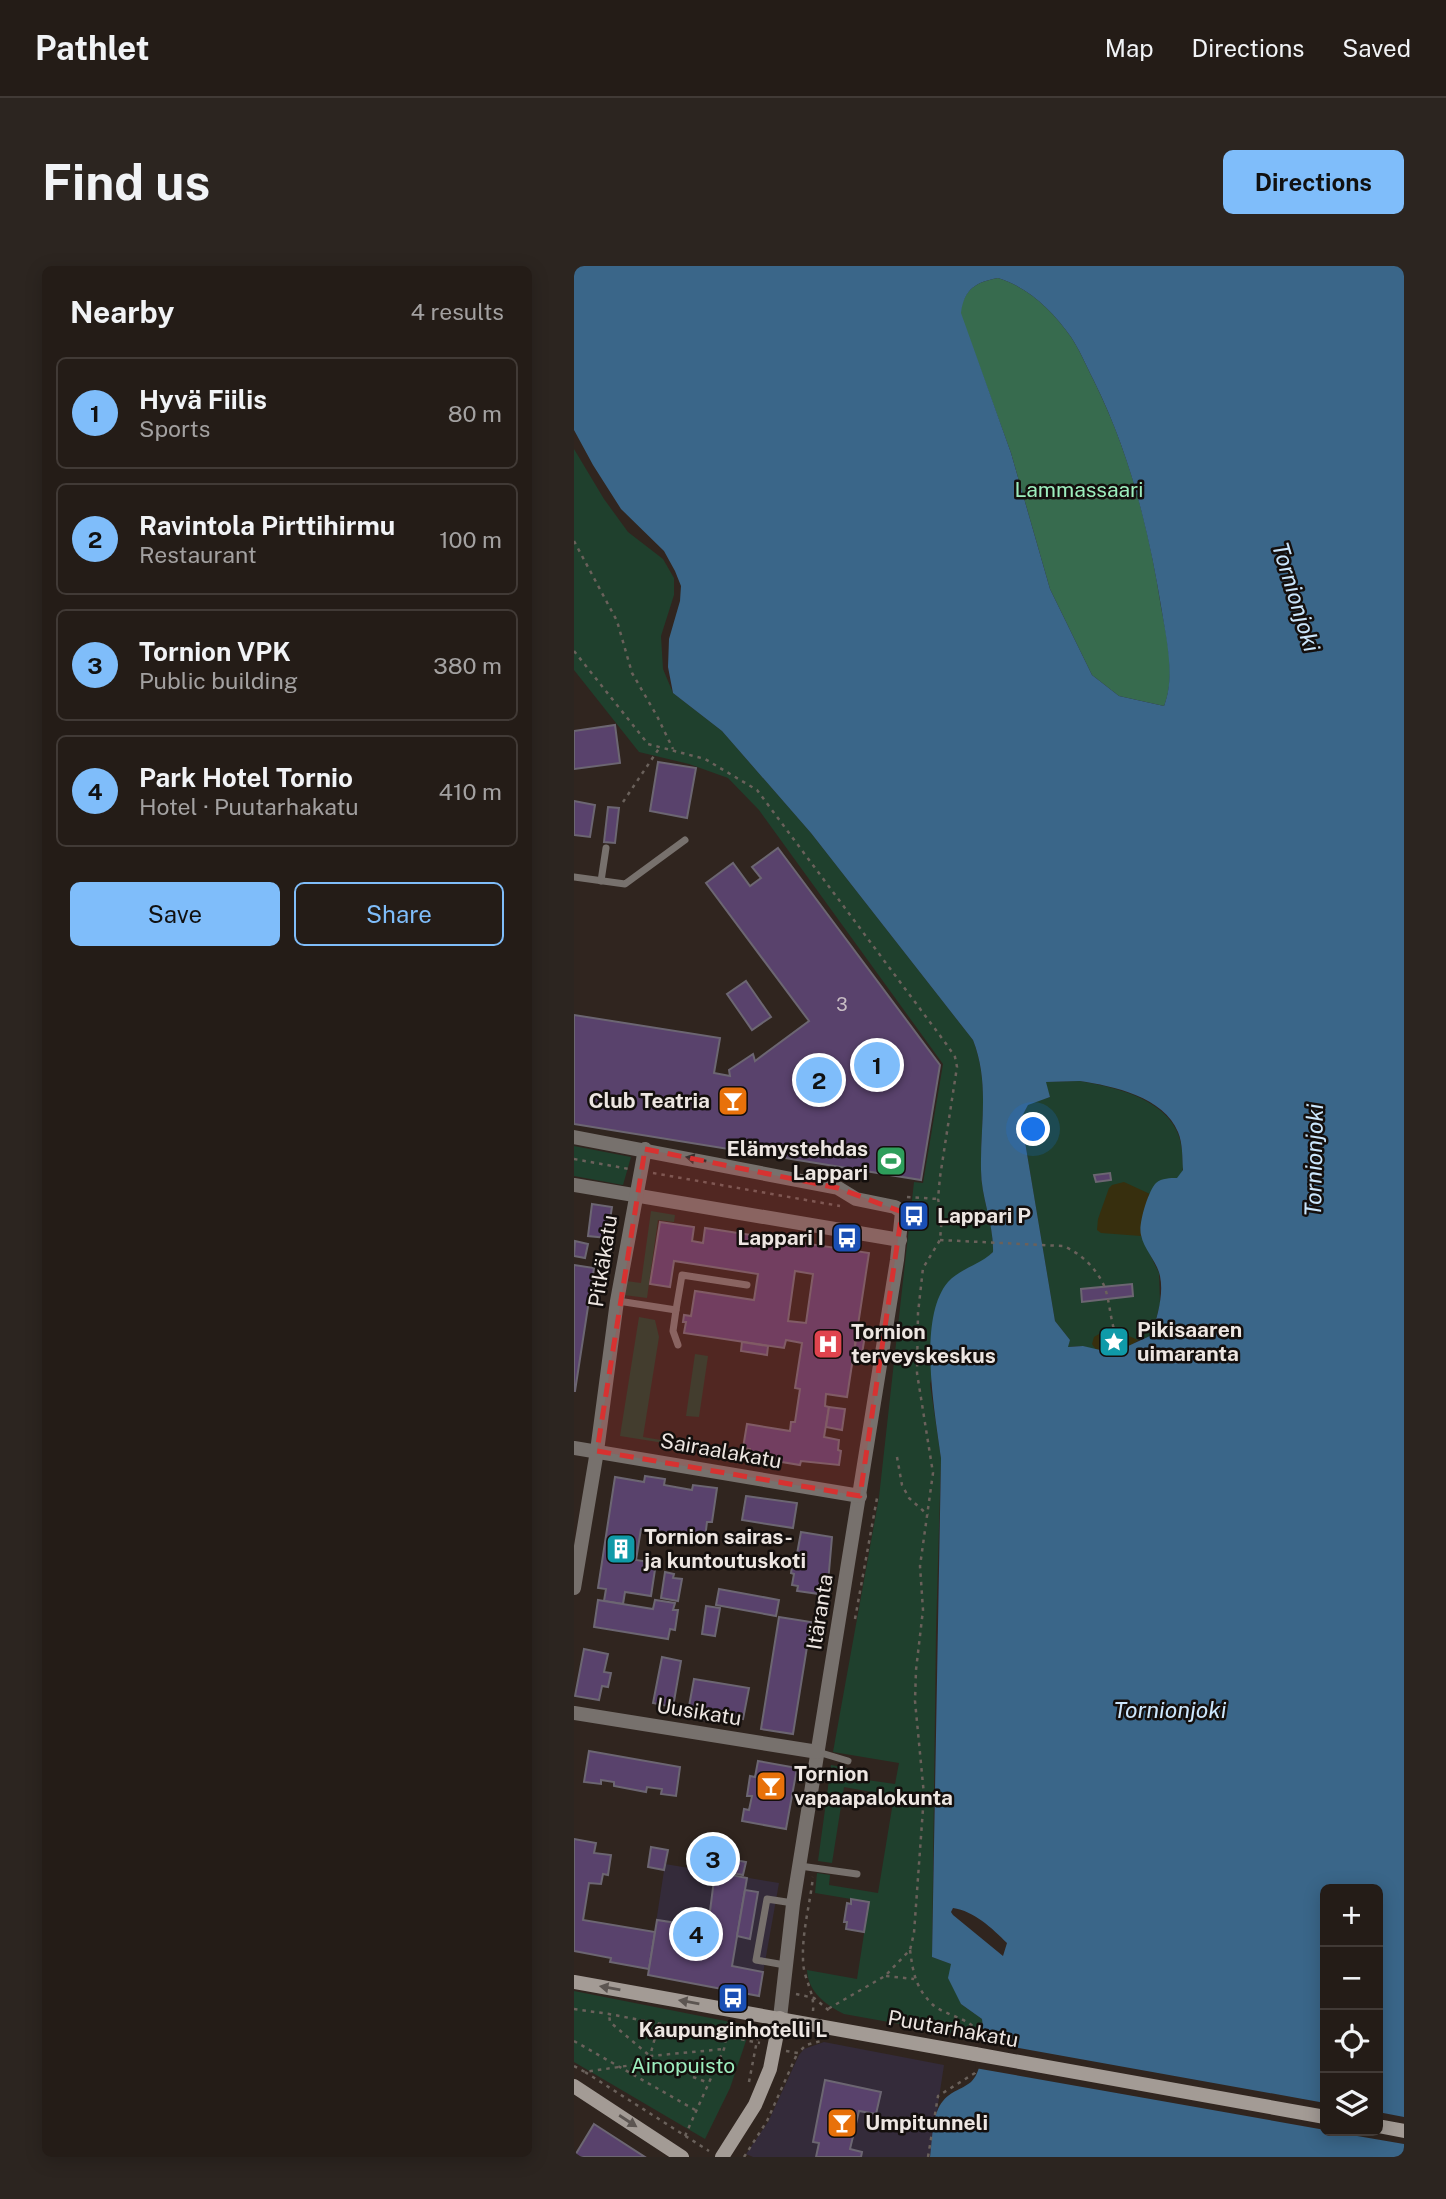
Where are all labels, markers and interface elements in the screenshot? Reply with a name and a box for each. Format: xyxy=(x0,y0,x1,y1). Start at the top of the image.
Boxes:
text: Pathlet xyxy=(35,29,150,67)
text: Map xyxy=(1105,34,1154,62)
text: Directions xyxy=(1192,34,1304,62)
text: Saved xyxy=(1342,34,1411,62)
button: Directions xyxy=(1223,150,1404,214)
text: Find us xyxy=(42,153,210,211)
text: Nearby xyxy=(70,294,174,330)
text: 4 results xyxy=(410,298,504,325)
text: Hyvä Fiilis xyxy=(139,384,267,415)
text: 1 xyxy=(90,400,100,427)
text: 80 m xyxy=(448,400,502,427)
text: Sports xyxy=(139,415,210,442)
park label: Lammassaari xyxy=(1014,477,1144,502)
text: Ravintola Pirttihirmu xyxy=(139,510,395,541)
text: 2 xyxy=(88,526,102,553)
text: 100 m xyxy=(439,526,502,553)
water label: Tornionjoki xyxy=(1267,539,1326,655)
text: Restaurant xyxy=(139,541,257,568)
text: Tornion VPK xyxy=(139,636,291,667)
text: 3 xyxy=(87,652,103,679)
text: 380 m xyxy=(433,652,502,679)
text: Public building xyxy=(139,667,298,694)
text: Park Hotel Tornio xyxy=(139,762,353,793)
text: 4 xyxy=(87,778,103,805)
text: 410 m xyxy=(439,778,502,805)
text: Hotel · Puutarhakatu xyxy=(139,793,359,820)
button: Save xyxy=(70,882,280,946)
button: Share xyxy=(294,882,504,946)
house number: 3 xyxy=(836,994,848,1015)
pin: 1 xyxy=(854,1039,900,1091)
pin: 2 xyxy=(796,1054,842,1106)
bar icon: Club Teatria xyxy=(716,1084,750,1118)
place label: Club Teatria xyxy=(588,1088,710,1113)
water label: Tornionjoki xyxy=(1299,1103,1328,1217)
your location xyxy=(1016,1112,1050,1146)
place label: Elämystehdas Lappari xyxy=(727,1136,868,1185)
sports icon: Elämystehdas Lappari xyxy=(874,1144,908,1178)
one-way arrow xyxy=(685,1154,707,1165)
bus stop icon: Lappari P xyxy=(897,1199,931,1233)
place label: Lappari P xyxy=(937,1203,1031,1228)
street label: Pitkäkatu xyxy=(583,1213,622,1309)
bus stop icon: Lappari I xyxy=(830,1221,864,1255)
place label: Lappari I xyxy=(737,1225,824,1250)
place label: Pikisaaren uimaranta xyxy=(1137,1317,1242,1366)
place label: Tornion terveyskeskus xyxy=(851,1319,996,1368)
place icon: Pikisaaren uimaranta xyxy=(1097,1325,1131,1359)
hospital icon: Tornion terveyskeskus xyxy=(811,1327,845,1361)
street label: Sairaalakatu xyxy=(658,1428,784,1473)
place label: Tornion sairas- ja kuntoutuskoti xyxy=(643,1524,806,1573)
building icon: Tornion sairas- ja kuntoutuskoti xyxy=(604,1532,638,1566)
street label: Itäranta xyxy=(801,1572,838,1652)
street label: Uusikatu xyxy=(655,1692,743,1731)
water label: Tornionjoki xyxy=(1114,1696,1227,1723)
place label: Tornion vapaapalokunta xyxy=(794,1761,953,1810)
bar icon: Tornion vapaapalokunta xyxy=(754,1769,788,1803)
pin: 3 xyxy=(690,1833,736,1885)
map controls xyxy=(1320,1884,1383,2136)
button: + xyxy=(1320,1884,1383,1947)
pin: 4 xyxy=(673,1908,719,1960)
button: − xyxy=(1320,1947,1383,2010)
bus stop icon: Kaupunginhotelli L xyxy=(716,1981,750,2015)
one-way arrow xyxy=(598,1982,620,1993)
one-way arrow xyxy=(678,1996,700,2007)
street label: Puutarhakatu xyxy=(886,2005,1020,2052)
button: locate xyxy=(1320,2010,1383,2073)
place label: Kaupunginhotelli L xyxy=(639,2017,827,2042)
park label: Ainopuisto xyxy=(631,2053,735,2078)
button: layers xyxy=(1320,2073,1383,2136)
bar icon: Umpitunneli xyxy=(825,2106,859,2140)
place label: Umpitunneli xyxy=(865,2110,988,2135)
one-way arrow xyxy=(618,2115,638,2128)

